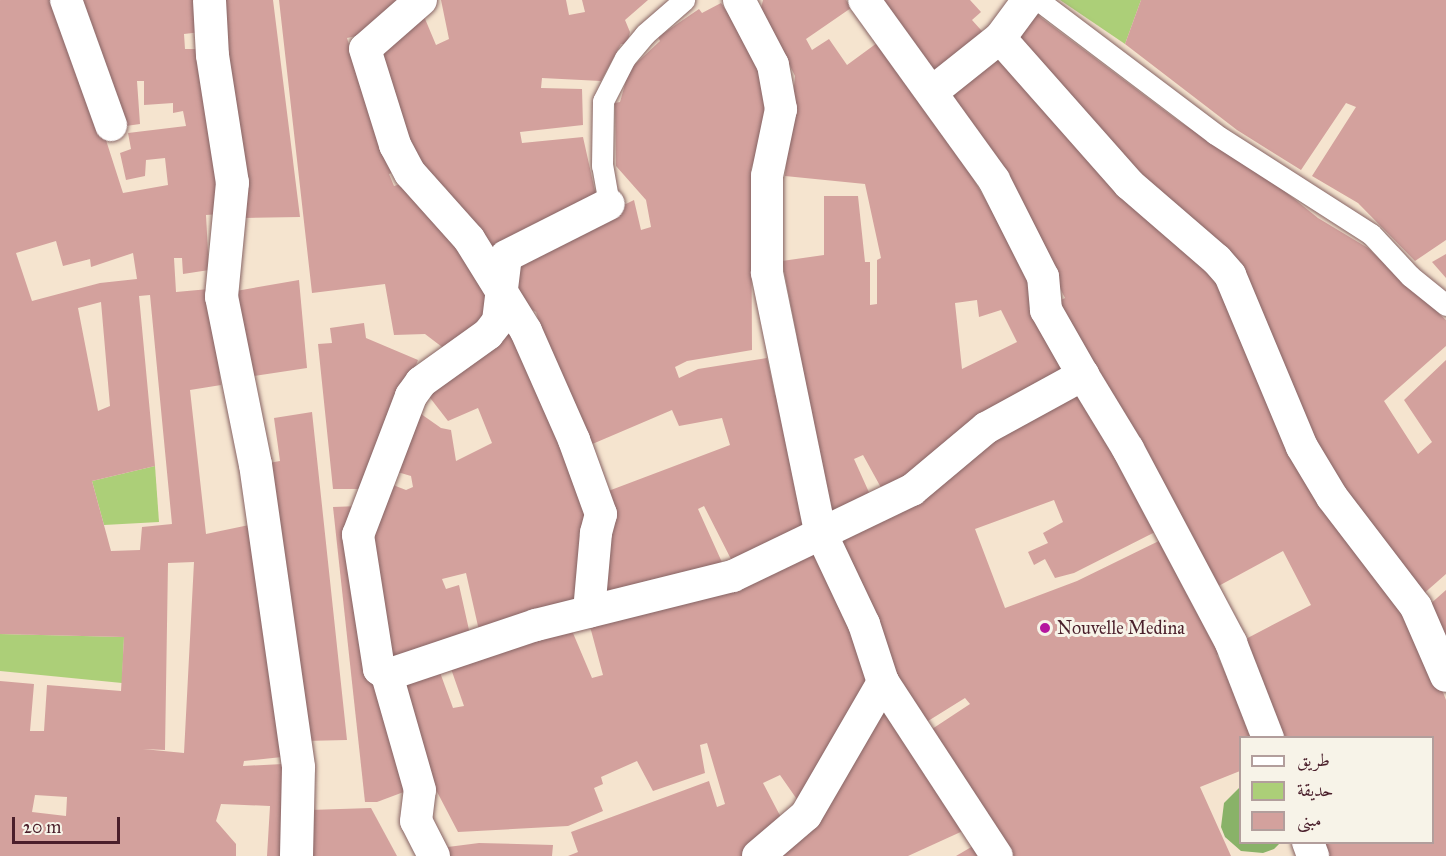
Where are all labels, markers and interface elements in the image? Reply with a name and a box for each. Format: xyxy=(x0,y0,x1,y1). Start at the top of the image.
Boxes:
place label: Nouvelle Medina xyxy=(1057,617,1185,639)
marker: Nouvelle Medina xyxy=(1038,621,1052,635)
legend xyxy=(1239,736,1434,844)
text: طريق xyxy=(1297,749,1330,771)
text: حديقة xyxy=(1297,779,1333,801)
scale bar xyxy=(15,805,123,843)
text: مبنى xyxy=(1297,809,1322,831)
text: 20 m xyxy=(23,816,61,838)

